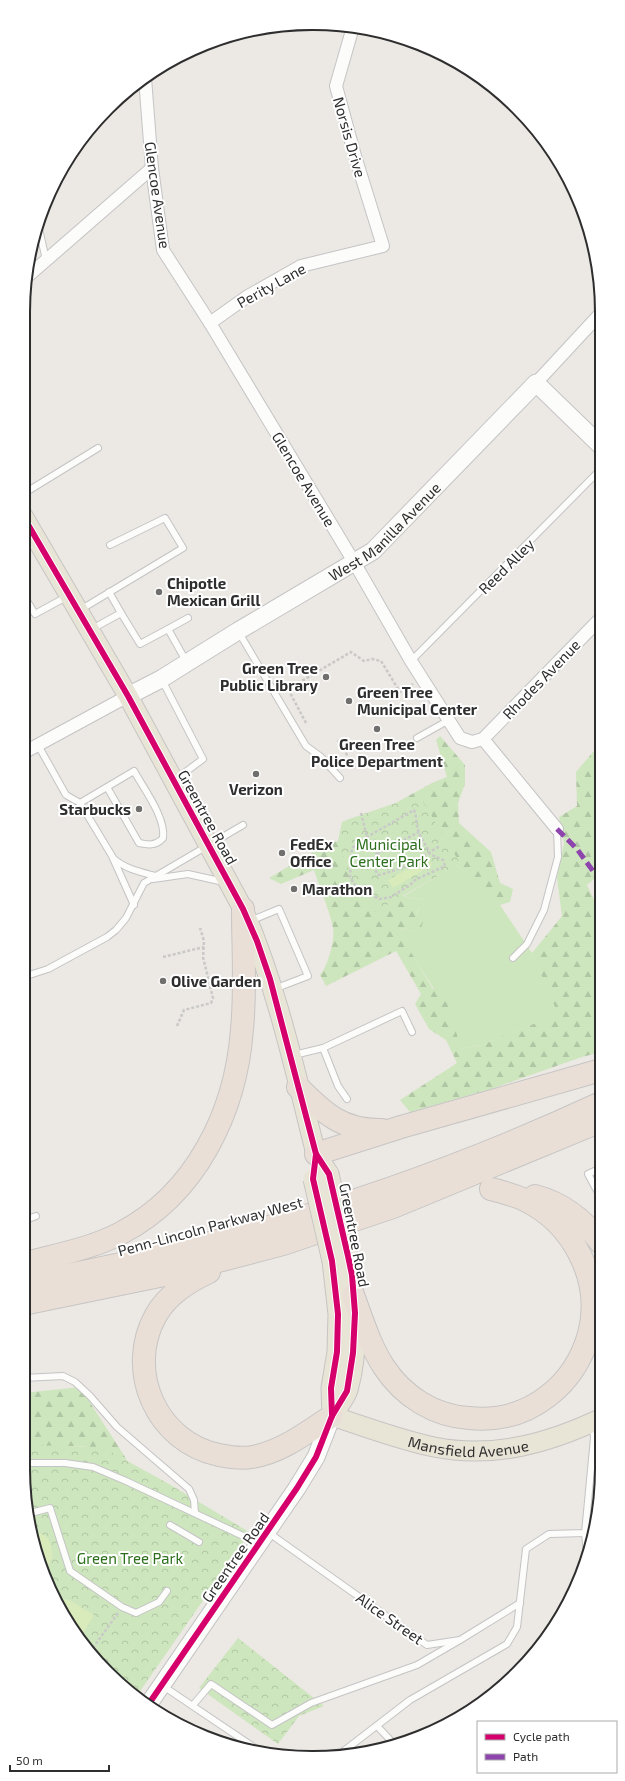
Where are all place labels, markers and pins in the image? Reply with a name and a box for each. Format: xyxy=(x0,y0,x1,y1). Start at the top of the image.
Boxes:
place label: Chipotle Mexican Grill xyxy=(167,574,260,609)
marker: Chipotle Mexican Grill xyxy=(154,587,164,597)
place label: Green Tree Public Library xyxy=(220,659,319,695)
marker: Green Tree Public Library xyxy=(321,672,331,682)
place label: Green Tree Municipal Center xyxy=(357,683,478,718)
marker: Green Tree Municipal Center xyxy=(344,696,354,706)
marker: Green Tree Police Department xyxy=(372,724,382,734)
place label: Green Tree Police Department xyxy=(311,735,443,770)
marker: Verizon xyxy=(251,769,261,779)
place label: Verizon xyxy=(229,780,283,798)
place label: Starbucks xyxy=(59,800,131,818)
marker: Starbucks xyxy=(134,804,144,814)
place label: FedEx Office xyxy=(290,835,333,870)
marker: FedEx Office xyxy=(277,848,287,858)
place label: Marathon xyxy=(302,880,372,898)
marker: Marathon xyxy=(289,884,299,894)
place label: Olive Garden xyxy=(171,972,261,990)
marker: Olive Garden xyxy=(158,976,168,986)

